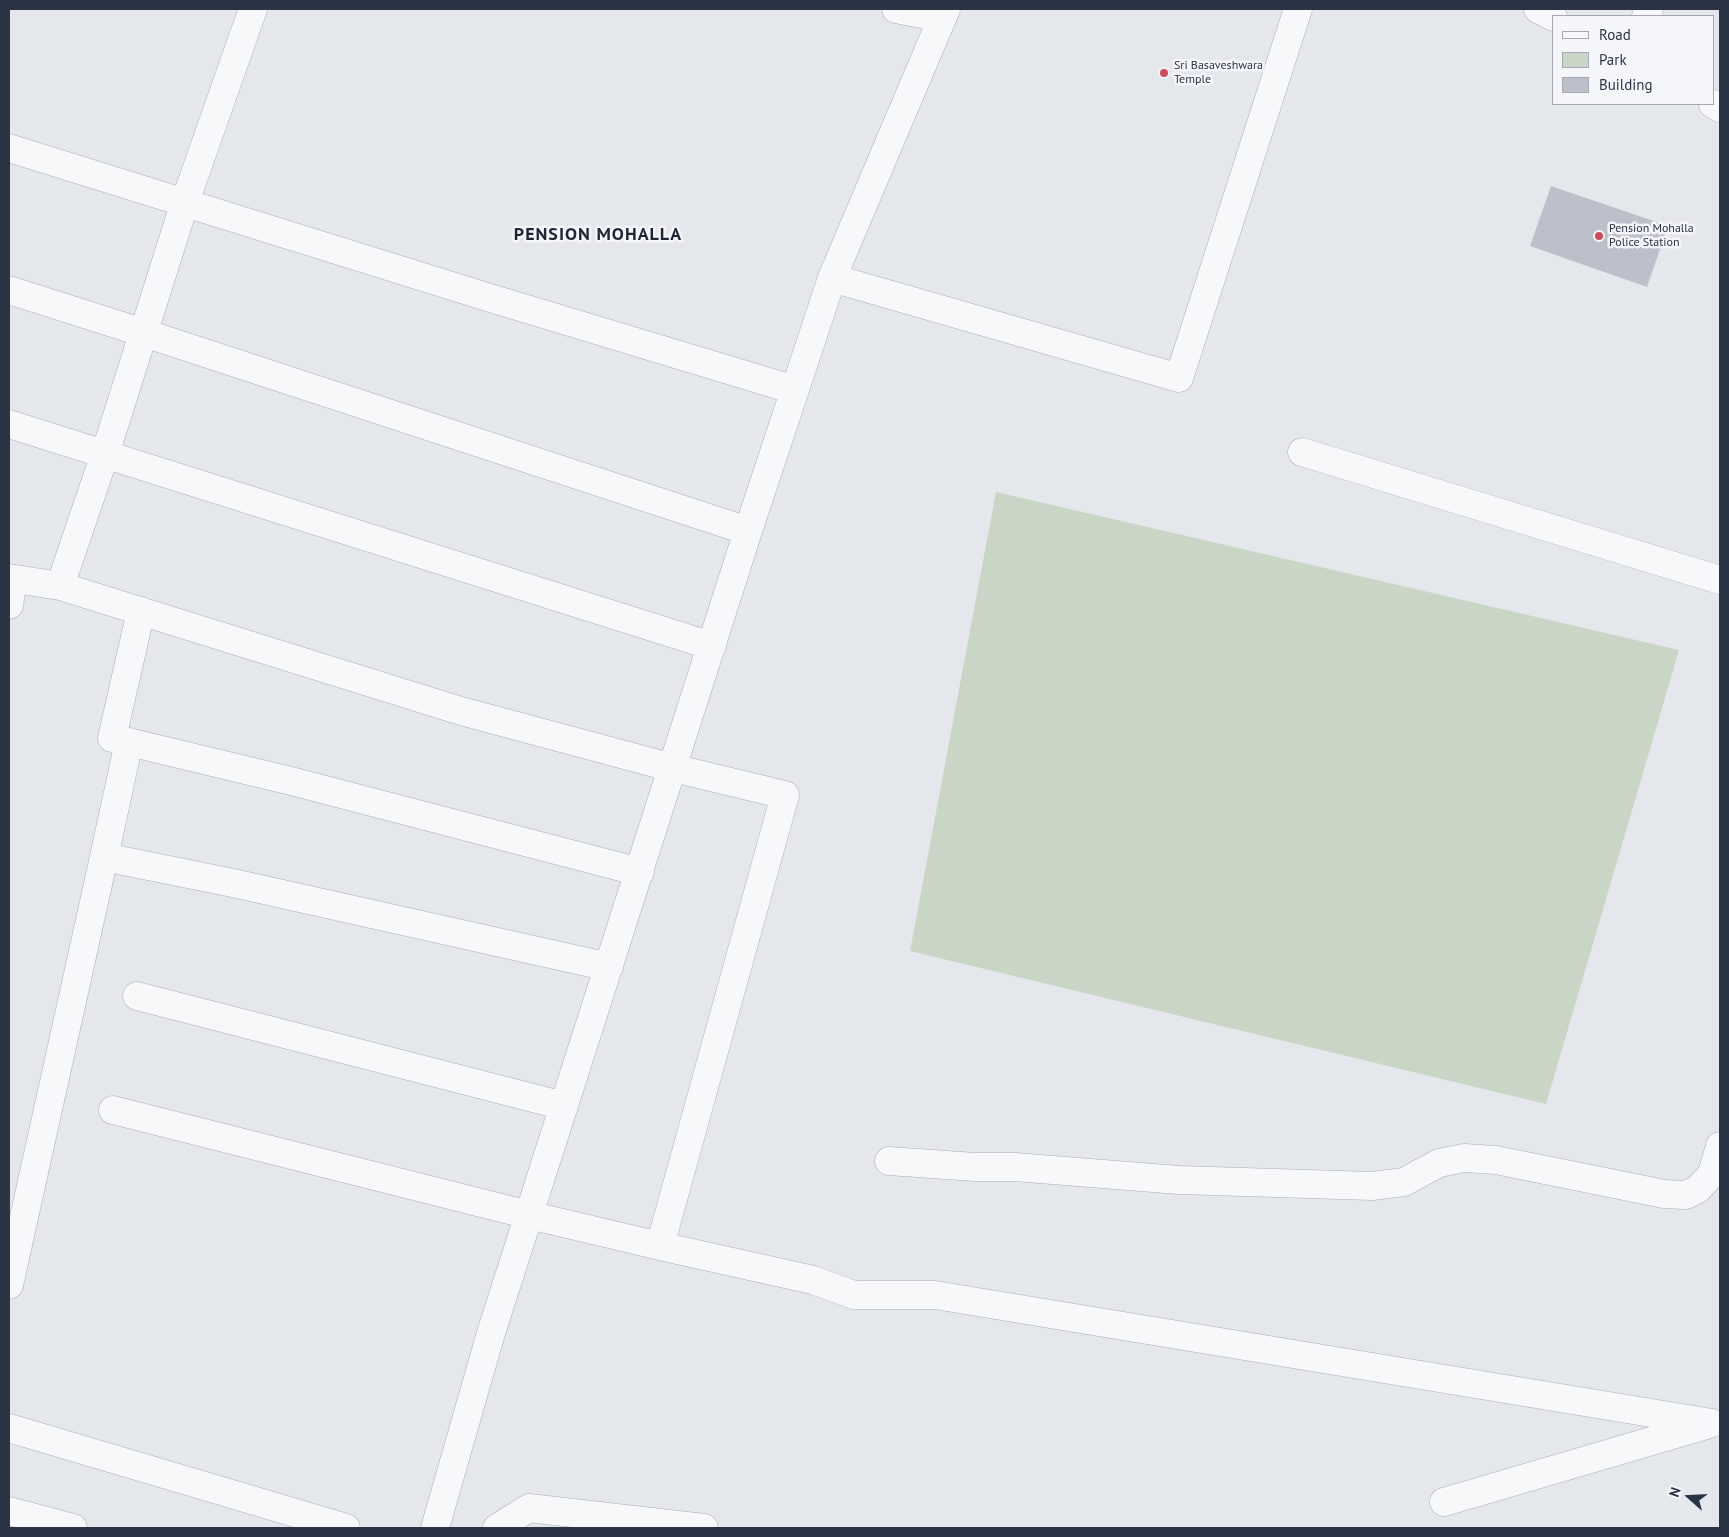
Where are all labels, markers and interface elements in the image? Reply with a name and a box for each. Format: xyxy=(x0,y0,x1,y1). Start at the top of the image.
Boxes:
legend xyxy=(1552,15,1714,105)
text: Road xyxy=(1599,25,1631,44)
text: Park xyxy=(1599,50,1627,69)
place label: Sri Basaveshwara Temple xyxy=(1174,59,1263,87)
marker: Sri Basaveshwara Temple xyxy=(1158,67,1170,79)
text: Building xyxy=(1599,75,1653,94)
place label: Pension Mohalla Police Station xyxy=(1609,222,1694,250)
district label: PENSION MOHALLA xyxy=(512,224,684,246)
marker: Pension Mohalla Police Station xyxy=(1593,230,1605,242)
north arrow xyxy=(1664,1472,1714,1522)
text: N xyxy=(1665,1485,1685,1499)

